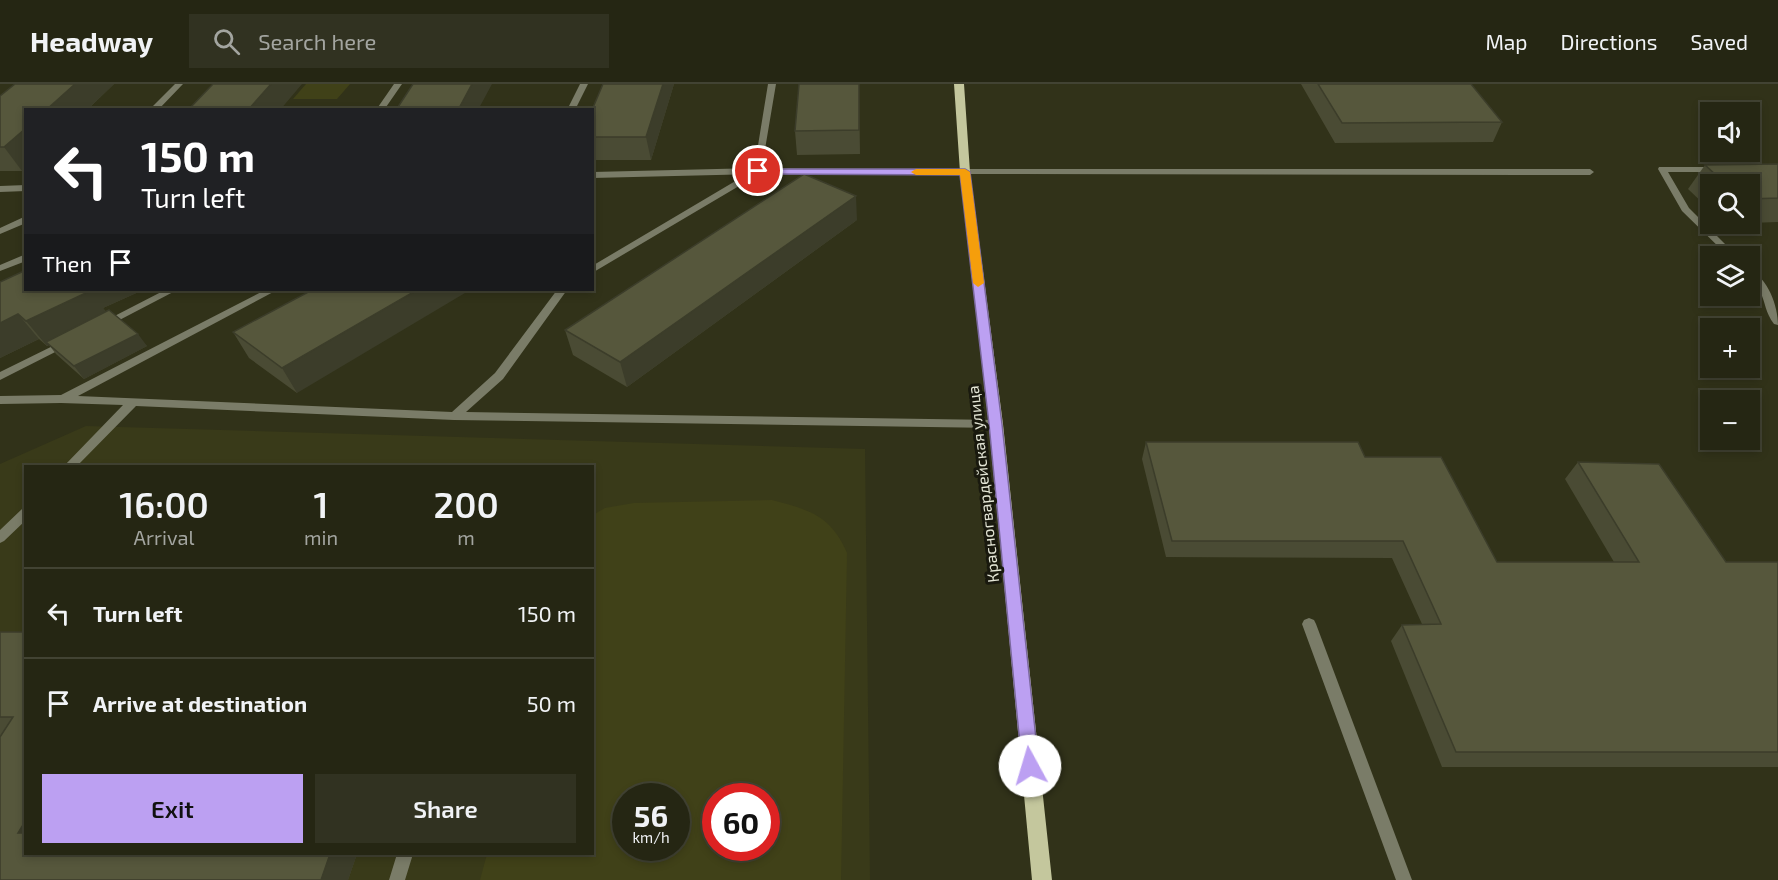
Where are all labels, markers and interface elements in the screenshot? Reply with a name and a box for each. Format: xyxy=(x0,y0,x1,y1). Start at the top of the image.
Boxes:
search box xyxy=(189,14,609,68)
text: Headway xyxy=(30,24,153,58)
icon: search xyxy=(210,25,243,58)
text: Search here xyxy=(258,28,376,54)
text: Map xyxy=(1485,29,1528,54)
text: Directions xyxy=(1561,29,1657,54)
text: Saved xyxy=(1690,29,1748,54)
map controls xyxy=(1700,102,1760,450)
button: sound xyxy=(1700,102,1760,162)
text: 150 m xyxy=(141,130,255,180)
icon: left xyxy=(42,132,120,210)
pin xyxy=(732,145,783,196)
icon: arrive xyxy=(741,154,774,187)
button: search xyxy=(1700,174,1760,234)
text: Turn left xyxy=(141,181,245,213)
icon: arrive xyxy=(104,246,137,279)
button: layers xyxy=(1700,246,1760,306)
text: Then xyxy=(42,250,92,276)
button: + xyxy=(1700,318,1760,378)
street label: Красногвардейская улица xyxy=(963,384,1003,584)
button: − xyxy=(1700,390,1760,450)
text: 16:00 xyxy=(119,482,209,525)
text: 1 xyxy=(314,482,329,525)
text: 200 xyxy=(434,482,499,525)
text: Arrival xyxy=(134,525,194,549)
text: min xyxy=(304,525,338,549)
text: m xyxy=(457,525,475,549)
icon: left xyxy=(42,597,75,630)
text: Turn left xyxy=(93,600,182,626)
text: 150 m xyxy=(518,600,576,626)
icon: arrive xyxy=(42,687,75,720)
text: Arrive at destination xyxy=(93,690,307,716)
text: 50 m xyxy=(527,690,576,716)
position arrow xyxy=(998,734,1062,798)
button: Exit xyxy=(42,774,303,843)
button: Share xyxy=(315,774,576,843)
speed limit sign: 60 xyxy=(702,783,780,861)
text: 56 xyxy=(634,797,668,833)
text: km/h xyxy=(632,828,670,846)

